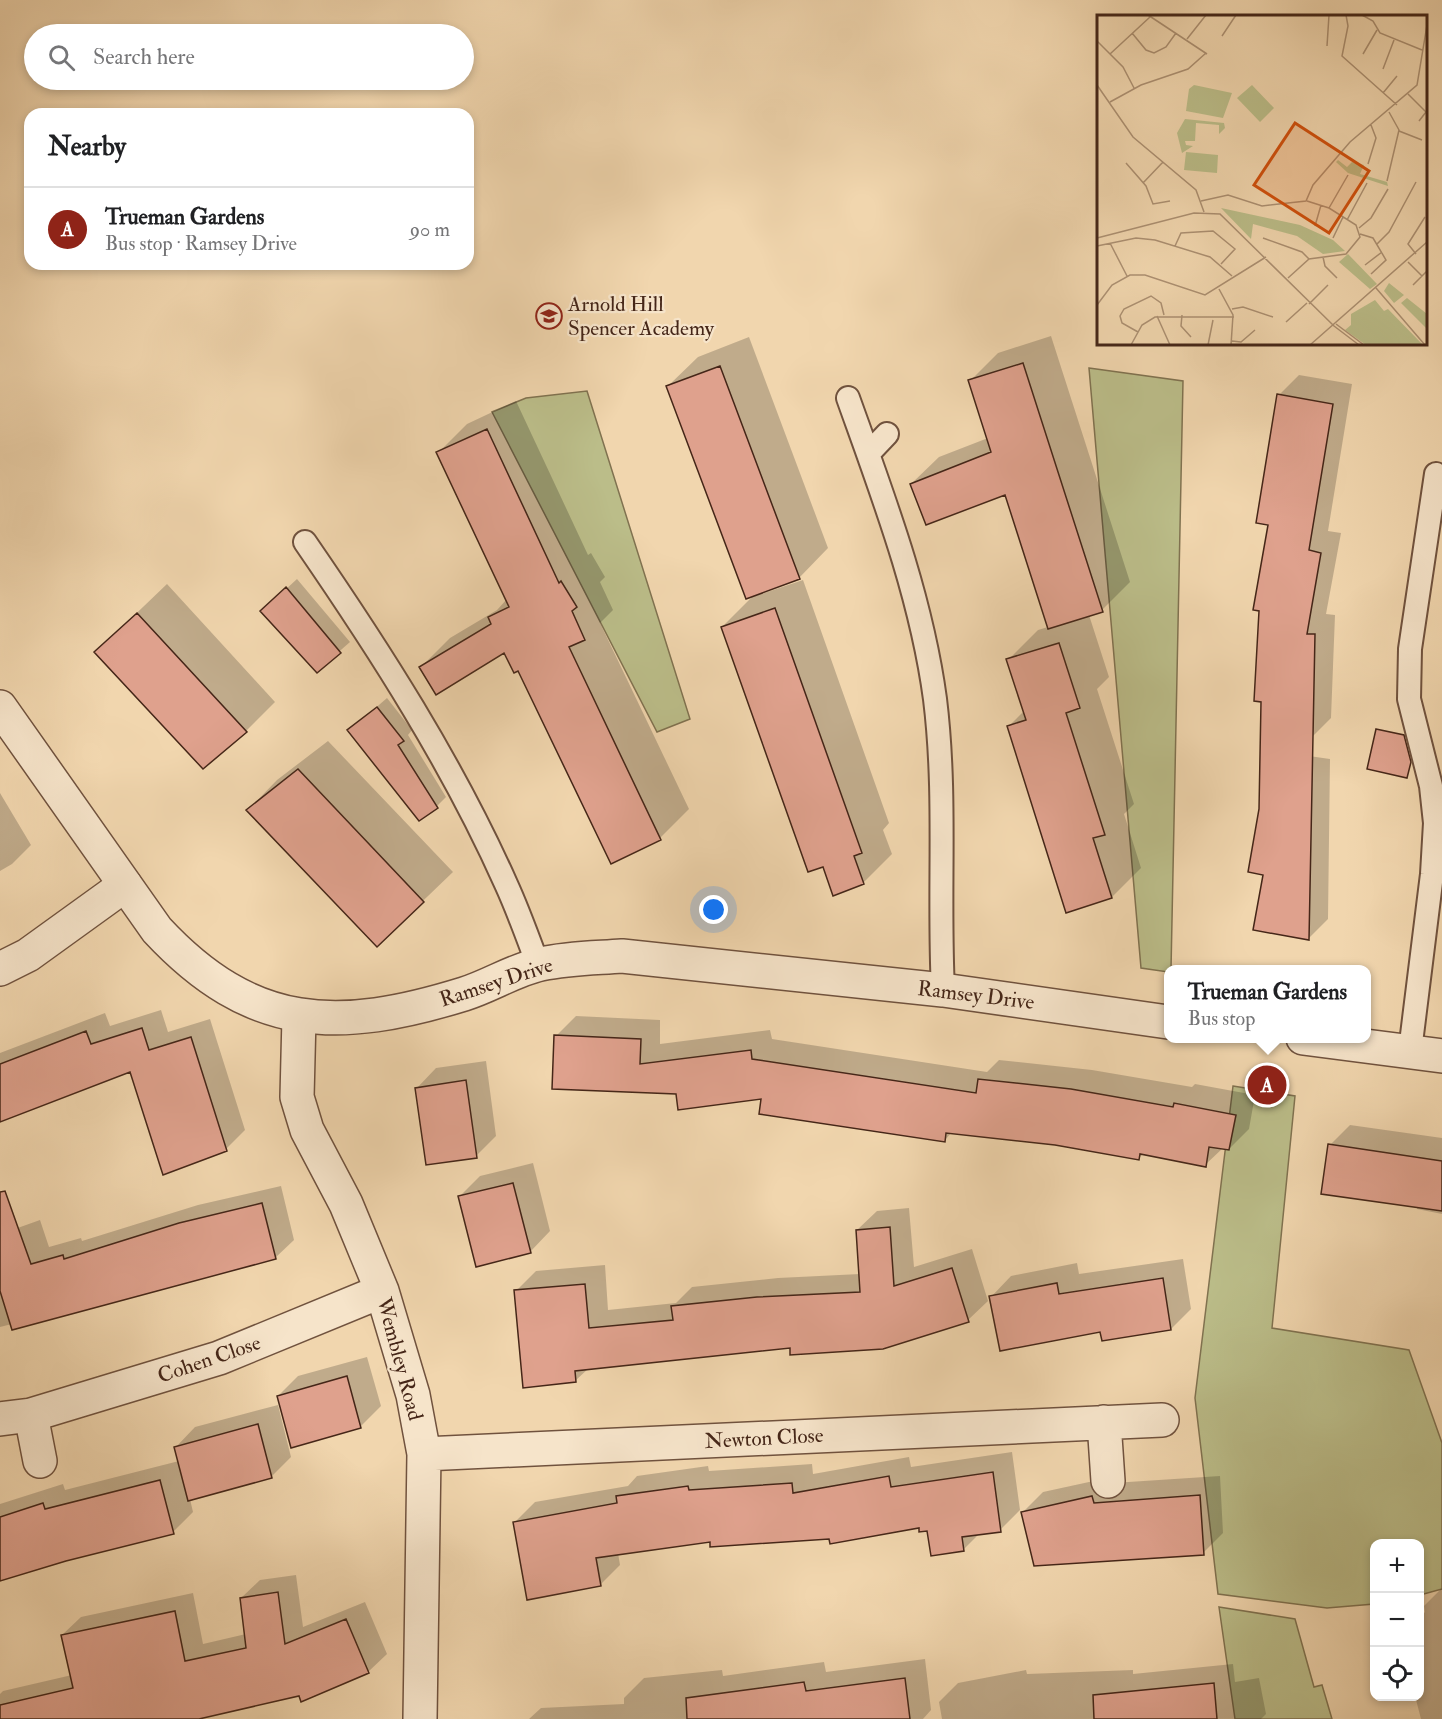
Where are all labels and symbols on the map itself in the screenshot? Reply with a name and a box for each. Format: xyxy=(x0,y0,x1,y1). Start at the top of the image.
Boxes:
inset map xyxy=(1097,15,1427,345)
place label: Arnold Hill Spencer Academy xyxy=(567,291,715,342)
school or university icon: Arnold Hill Spencer Academy xyxy=(534,301,564,331)
your location xyxy=(699,895,728,924)
street label: Ramsey Drive xyxy=(436,951,556,1013)
street label: Ramsey Drive xyxy=(916,975,1036,1016)
pin: A xyxy=(1248,1062,1286,1108)
street label: Wembley Road xyxy=(370,1294,429,1424)
street label: Cohen Close xyxy=(154,1329,264,1390)
street label: Newton Close xyxy=(704,1422,824,1455)

